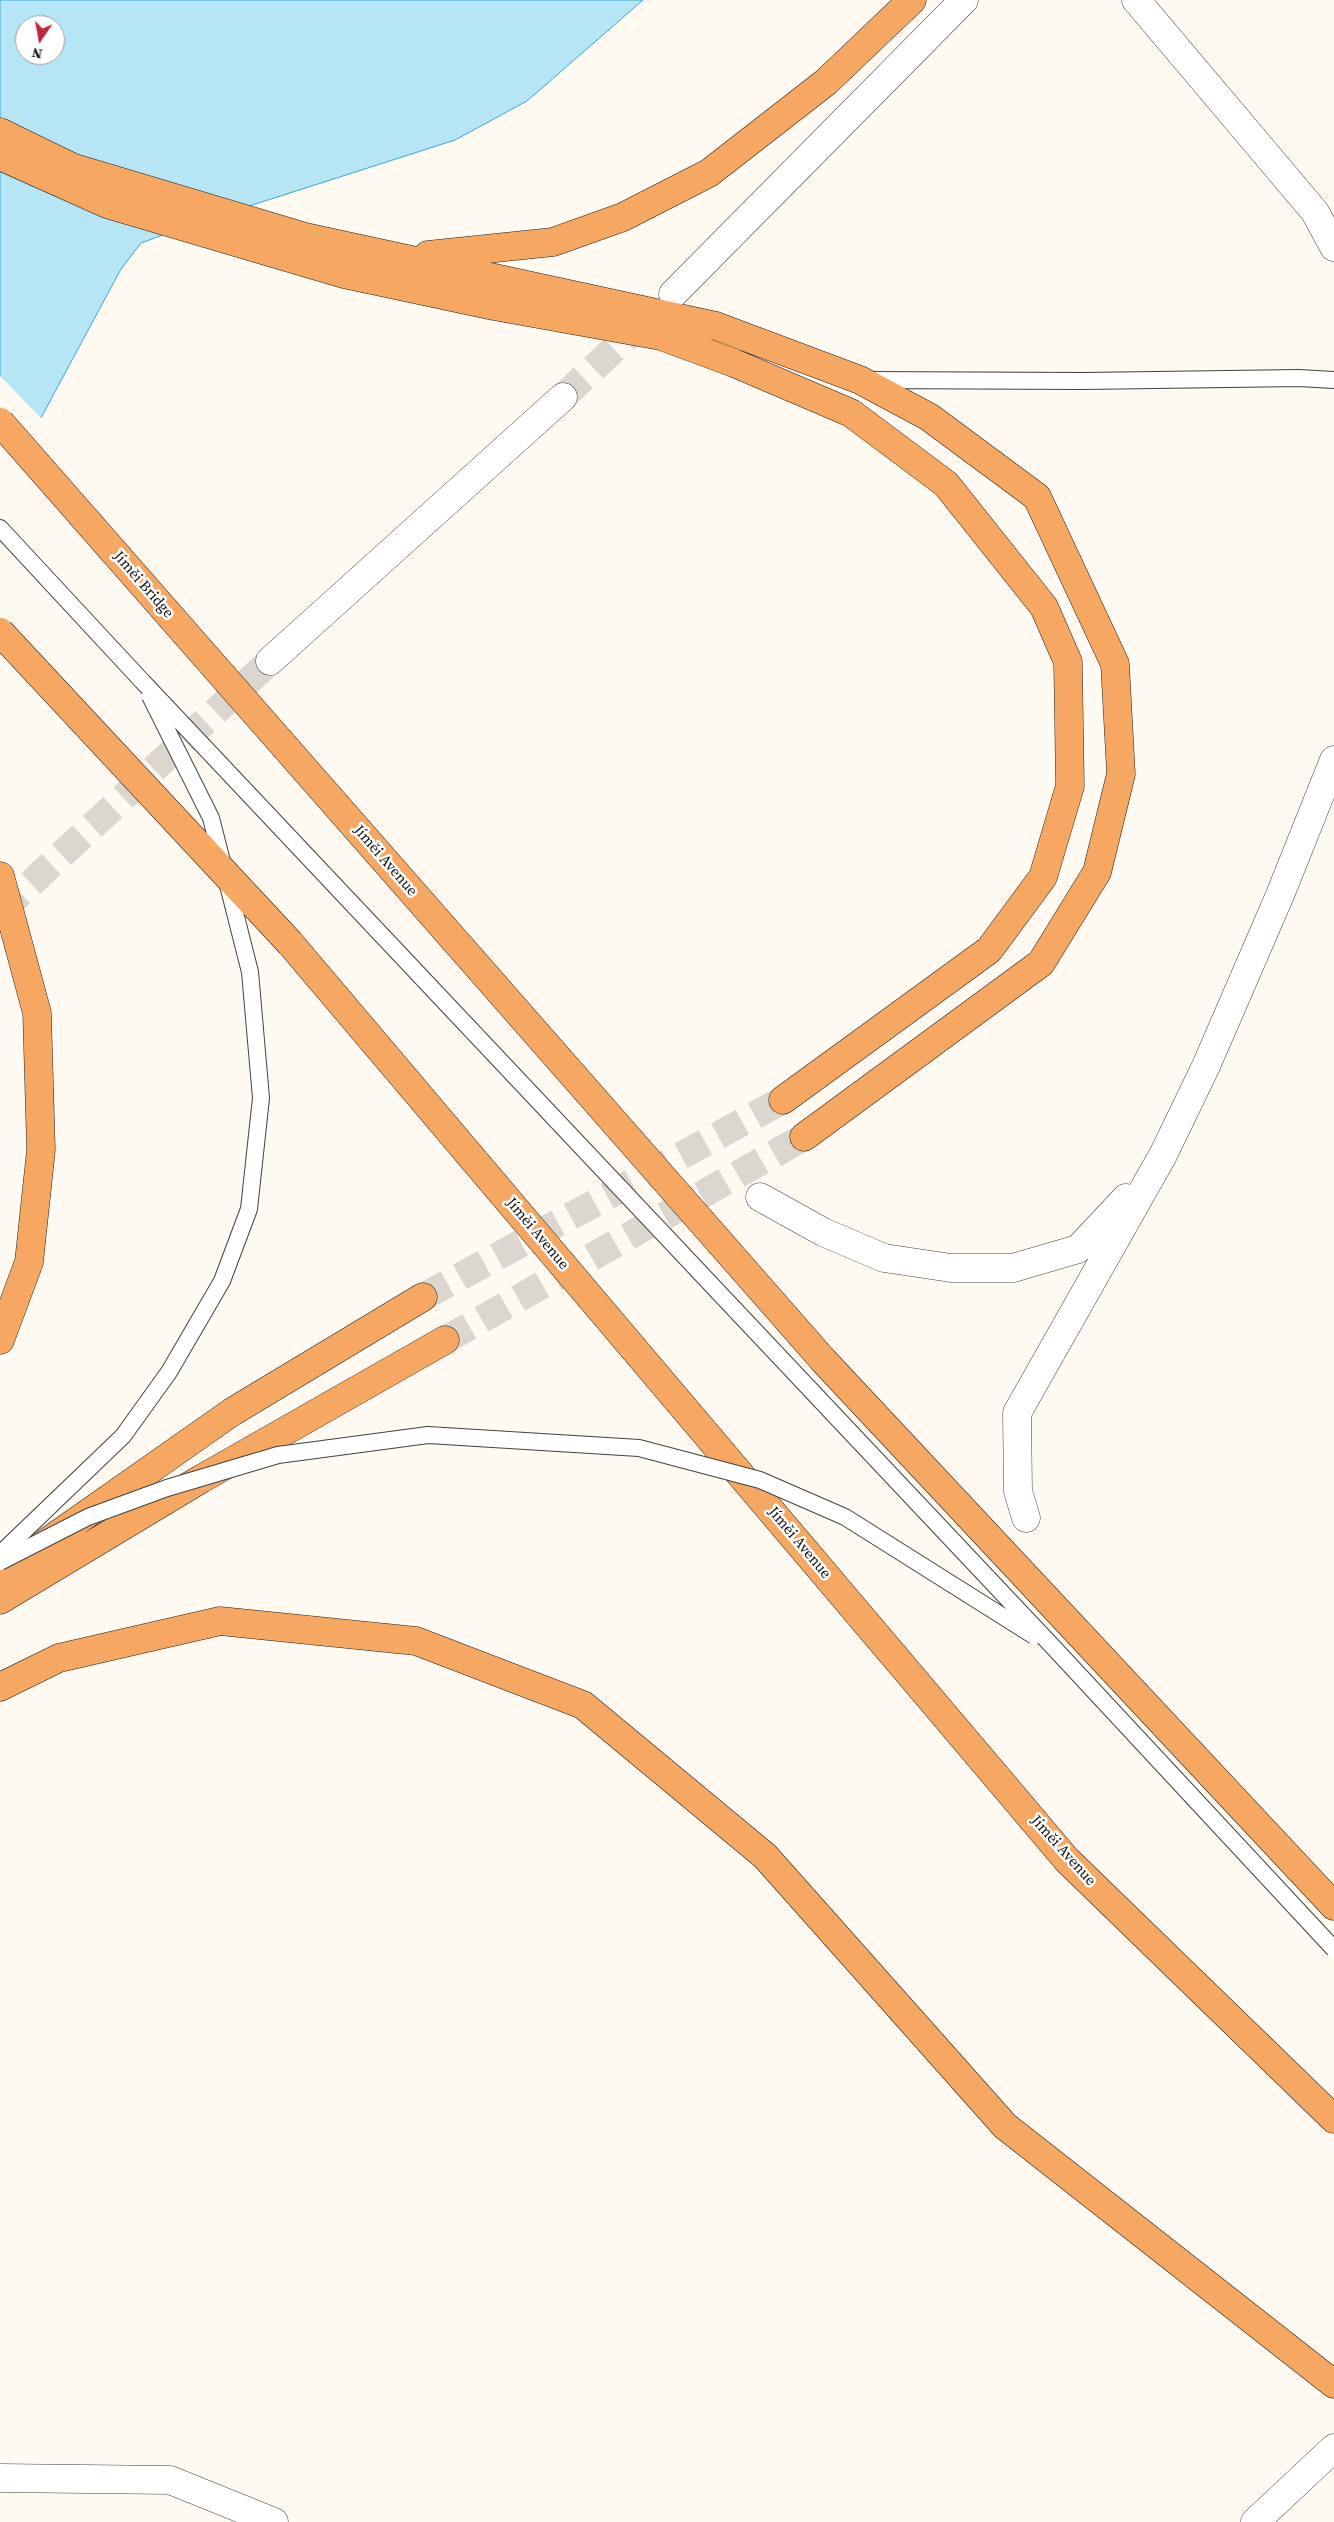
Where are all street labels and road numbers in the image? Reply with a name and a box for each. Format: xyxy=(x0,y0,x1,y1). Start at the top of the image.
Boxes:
street label: Jíměi Bridge xyxy=(109,548,177,622)
street label: Jíměi Avenue xyxy=(349,822,421,900)
street label: Jíměi Avenue xyxy=(502,1194,572,1274)
street label: Jíměi Avenue xyxy=(764,1503,834,1583)
street label: Jíměi Avenue xyxy=(1027,1812,1099,1890)

